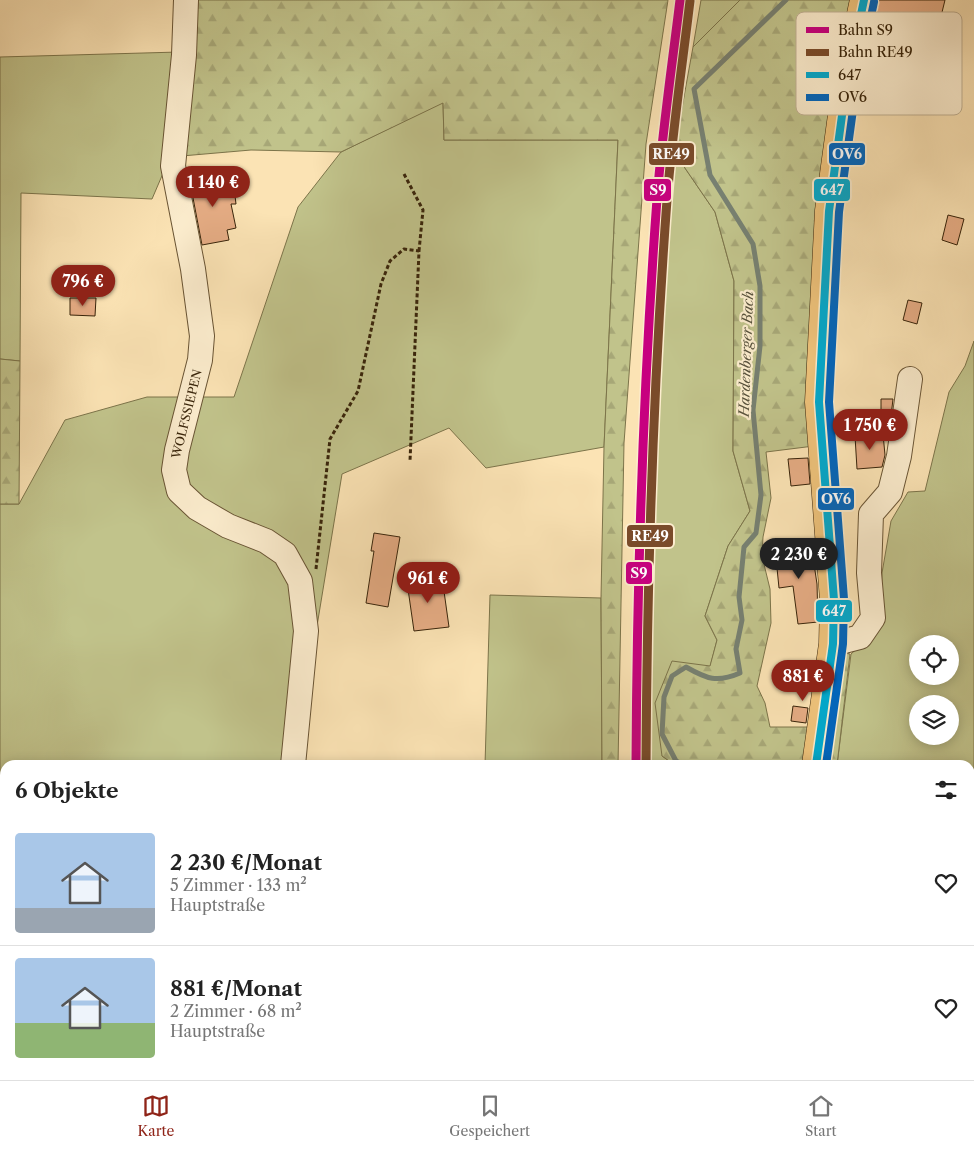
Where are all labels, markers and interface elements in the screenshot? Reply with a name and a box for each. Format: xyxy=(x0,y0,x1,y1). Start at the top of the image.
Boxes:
legend xyxy=(796,12,962,115)
text: Bahn S9 xyxy=(838,21,893,39)
text: Bahn RE49 xyxy=(838,43,913,61)
text: 647 xyxy=(838,66,861,84)
text: OV6 xyxy=(838,88,867,106)
line badge: RE49 xyxy=(648,142,695,166)
line badge: OV6 xyxy=(828,142,866,166)
text: RE49 xyxy=(652,145,690,163)
text: OV6 xyxy=(832,145,862,163)
pin: 1 140 € xyxy=(167,166,259,208)
text: 1 140 € xyxy=(187,172,239,192)
line badge: S9 xyxy=(643,178,672,202)
line badge: 647 xyxy=(813,178,851,202)
text: S9 xyxy=(649,181,667,199)
text: 647 xyxy=(820,181,845,199)
pin: 796 € xyxy=(48,264,118,307)
text: 796 € xyxy=(62,271,104,291)
water label: Hardenberger Bach xyxy=(735,291,757,418)
street label: WOLFSSIEPEN xyxy=(168,368,205,461)
pin: 1 750 € xyxy=(824,408,916,451)
text: 1 750 € xyxy=(844,415,896,435)
line badge: OV6 xyxy=(817,487,855,511)
text: OV6 xyxy=(821,490,851,508)
line badge: RE49 xyxy=(626,524,674,548)
text: RE49 xyxy=(631,527,669,545)
pin: 2 230 € xyxy=(753,538,845,580)
text: 2 230 € xyxy=(771,544,827,564)
line badge: S9 xyxy=(625,561,653,585)
pin: 961 € xyxy=(393,562,463,604)
text: S9 xyxy=(630,564,648,582)
text: 961 € xyxy=(408,568,448,588)
line badge: 647 xyxy=(815,599,853,623)
text: 647 xyxy=(822,602,847,620)
map controls xyxy=(909,635,959,745)
button: locate xyxy=(909,635,959,685)
pin: 881 € xyxy=(768,660,838,702)
text: 881 € xyxy=(782,666,824,686)
button: layers xyxy=(909,695,959,745)
icon: filters xyxy=(932,776,960,804)
text: 6 Objekte xyxy=(15,778,119,803)
text: 2 230 €/Monat xyxy=(170,850,322,875)
icon: home xyxy=(55,853,115,913)
icon: heart xyxy=(932,869,960,897)
text: 5 Zimmer · 133 m² xyxy=(170,875,307,895)
text: Hauptstraße xyxy=(170,895,265,915)
text: 881 €/Monat xyxy=(170,976,302,1001)
icon: home xyxy=(55,978,115,1038)
icon: heart xyxy=(932,994,960,1022)
text: 2 Zimmer · 68 m² xyxy=(170,1001,302,1021)
text: Hauptstraße xyxy=(170,1021,265,1041)
tab: Karte xyxy=(137,1092,174,1140)
tab: Gespeichert xyxy=(449,1092,530,1140)
tab: Start xyxy=(805,1092,837,1140)

